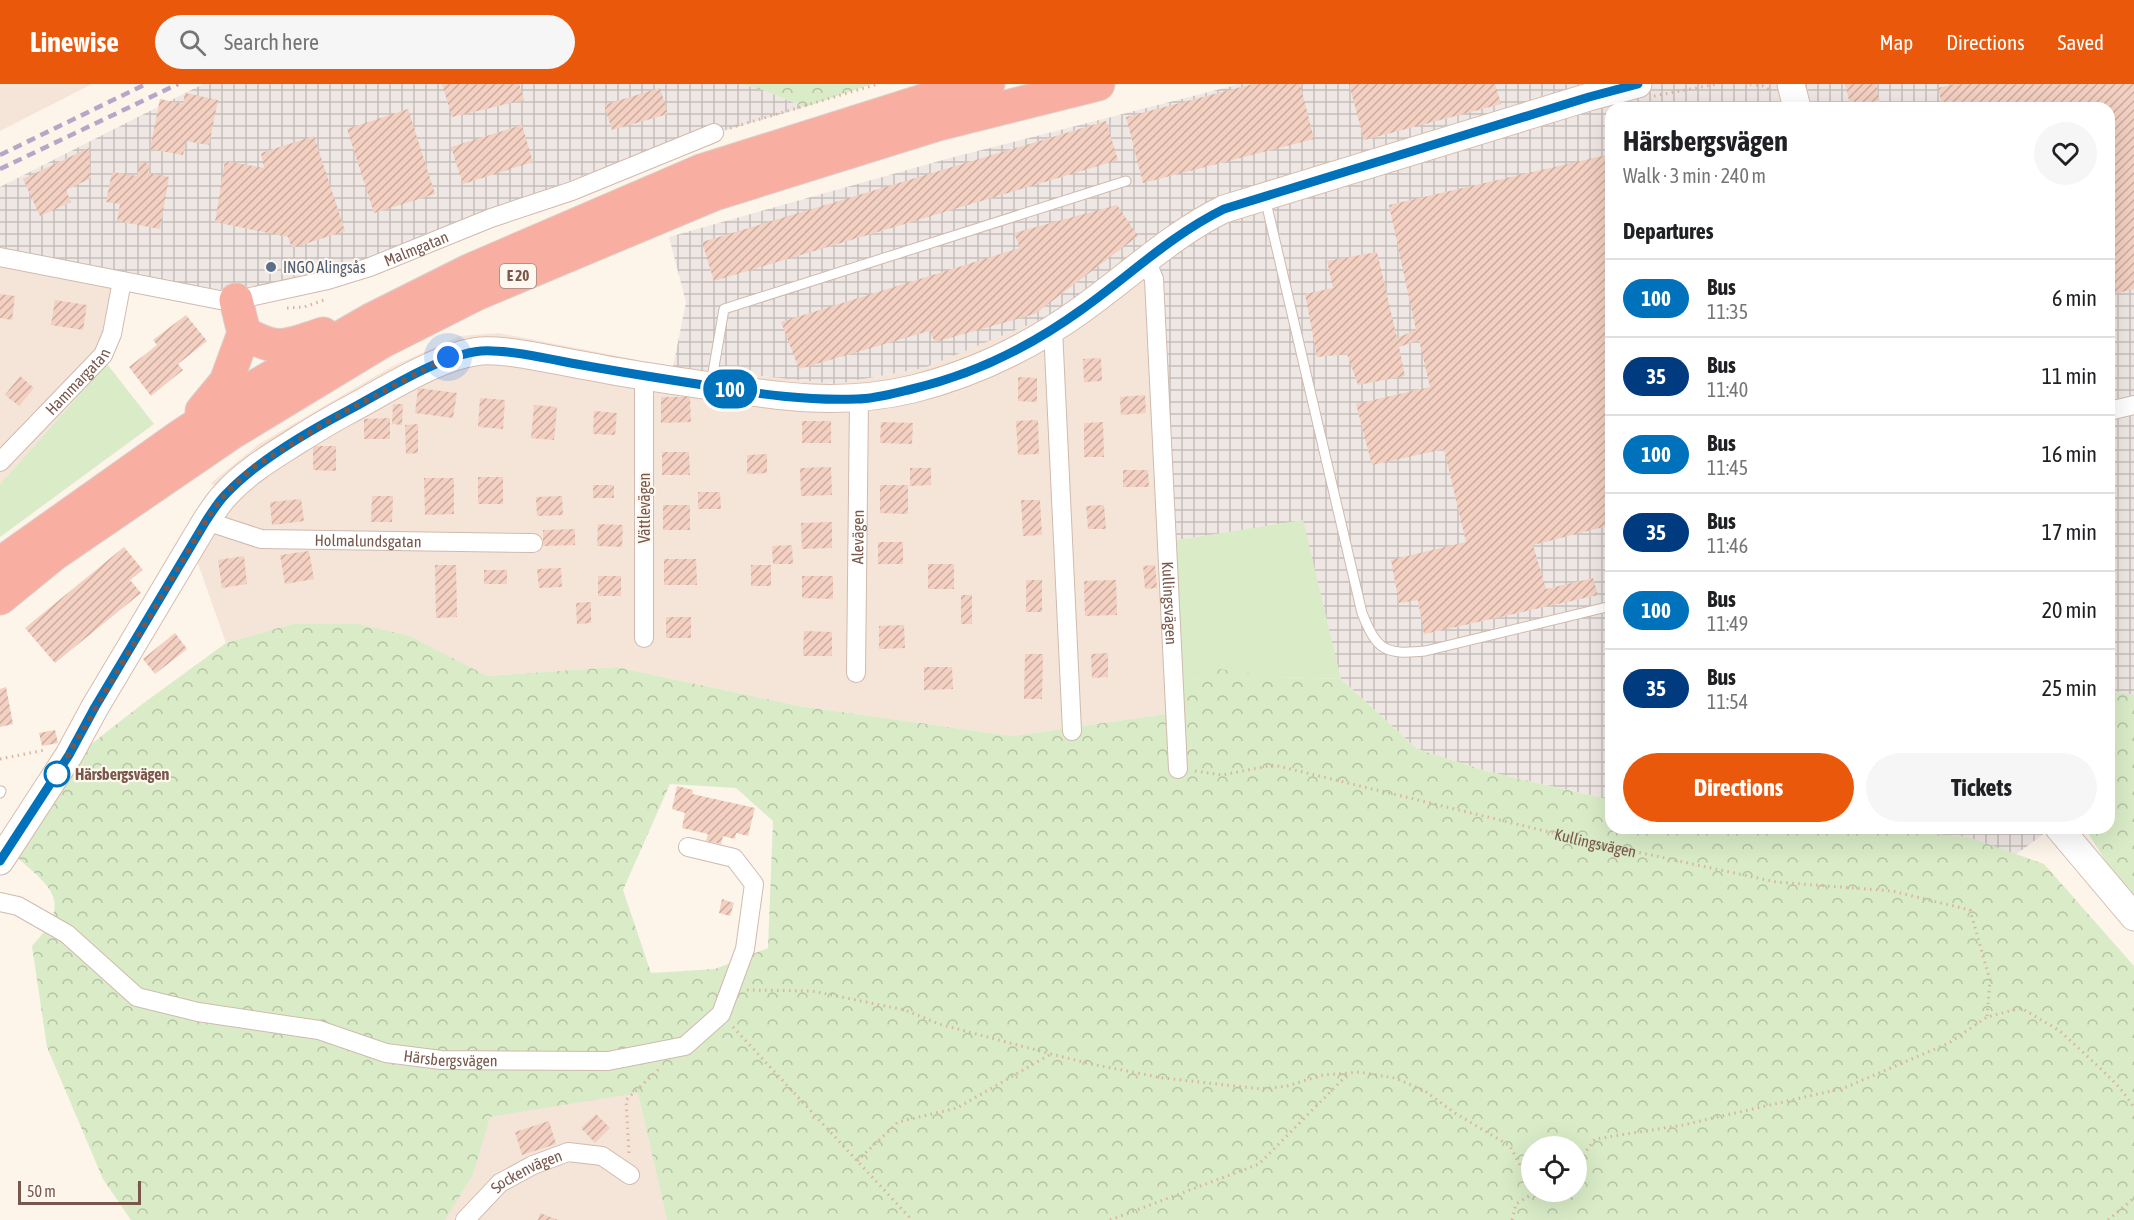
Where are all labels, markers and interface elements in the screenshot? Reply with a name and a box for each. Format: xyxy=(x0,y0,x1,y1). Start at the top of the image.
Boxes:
search box xyxy=(155,15,575,69)
text: Linewise xyxy=(30,26,119,58)
icon: search xyxy=(176,26,209,59)
text: Search here xyxy=(224,29,319,55)
text: Map xyxy=(1879,30,1913,54)
text: Directions xyxy=(1946,30,2025,54)
text: Saved xyxy=(2058,30,2104,54)
button: heart xyxy=(2034,122,2097,185)
text: Härsbergsvägen xyxy=(1623,125,1788,157)
text: Walk · 3 min · 240 m xyxy=(1623,164,1766,187)
text: Departures xyxy=(1623,218,1713,244)
street label: Malmgatan xyxy=(381,227,451,269)
place label: INGO Alingsås xyxy=(283,258,366,277)
marker: INGO Alingsås xyxy=(264,260,278,274)
road number: E 20 xyxy=(500,264,536,288)
text: Bus xyxy=(1707,274,1736,300)
text: 6 min xyxy=(2052,285,2097,311)
text: 100 xyxy=(1641,286,1671,310)
text: 11:35 xyxy=(1707,300,1748,323)
your location xyxy=(433,342,463,372)
street label: Hammargatan xyxy=(42,346,114,418)
text: Bus xyxy=(1707,352,1736,378)
text: 11 min xyxy=(2042,363,2097,389)
text: 35 xyxy=(1646,364,1666,388)
line badge: 100 xyxy=(696,370,765,408)
text: 100 xyxy=(715,377,745,401)
text: 11:40 xyxy=(1707,378,1748,401)
text: Bus xyxy=(1707,430,1736,456)
text: 16 min xyxy=(2042,441,2097,467)
text: 100 xyxy=(1641,442,1671,466)
text: 11:45 xyxy=(1707,456,1748,479)
street label: Vättlevägen xyxy=(635,473,654,543)
text: Bus xyxy=(1707,508,1736,534)
street label: Alevägen xyxy=(848,510,868,564)
text: 17 min xyxy=(2042,519,2097,545)
text: 35 xyxy=(1646,520,1666,544)
street label: Holmalundsgatan xyxy=(315,531,422,551)
text: 11:46 xyxy=(1707,534,1748,557)
street label: Kullingsvägen xyxy=(1159,561,1181,645)
text: Bus xyxy=(1707,586,1736,612)
text: 20 min xyxy=(2042,597,2097,623)
text: 100 xyxy=(1641,598,1671,622)
text: 11:49 xyxy=(1707,612,1748,635)
text: Bus xyxy=(1707,664,1736,690)
text: 25 min xyxy=(2042,675,2097,701)
text: 35 xyxy=(1646,676,1666,700)
text: 11:54 xyxy=(1707,690,1748,713)
button: Directions xyxy=(1623,753,1854,822)
button: Tickets xyxy=(1866,753,2097,822)
marker: Härsbergsvägen xyxy=(44,761,70,787)
place label: Härsbergsvägen xyxy=(75,765,169,783)
street label: Kullingsvägen xyxy=(1553,825,1638,861)
street label: Härsbergsvägen xyxy=(403,1046,498,1070)
map controls xyxy=(1521,1136,1587,1202)
button: locate xyxy=(1521,1136,1587,1202)
street label: Sockenvägen xyxy=(487,1146,564,1196)
scale bar xyxy=(18,1178,141,1206)
text: 50 m xyxy=(27,1182,56,1200)

